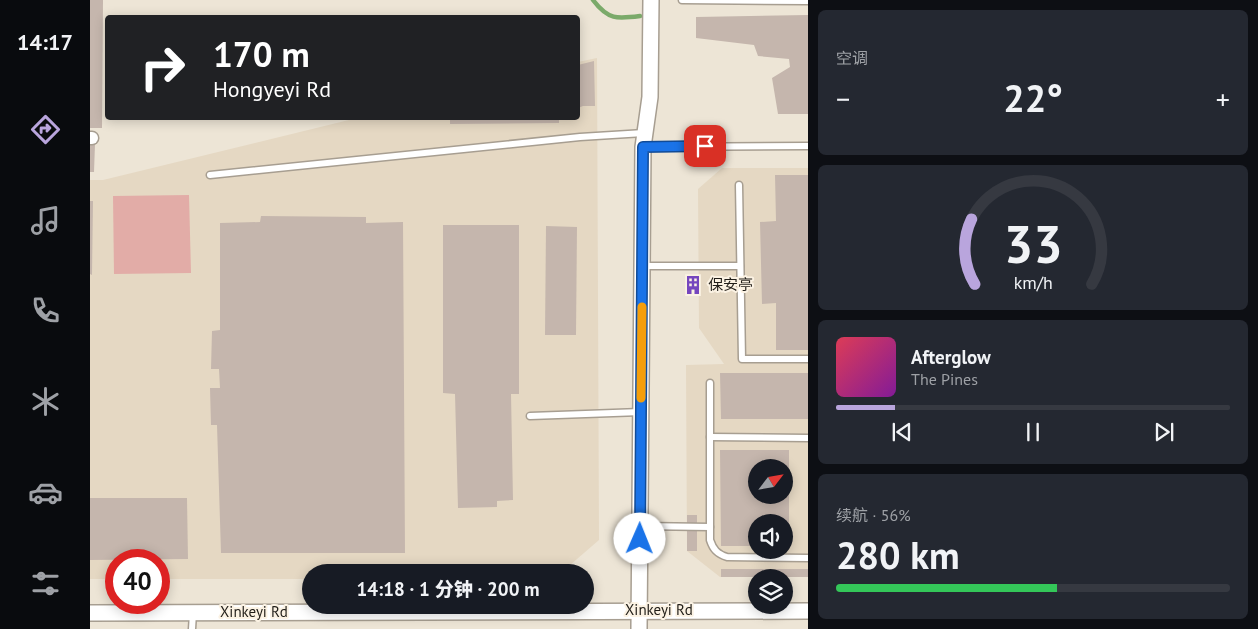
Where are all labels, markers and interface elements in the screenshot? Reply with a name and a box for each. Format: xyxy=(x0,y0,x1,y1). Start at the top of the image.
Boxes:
text: 14:17 xyxy=(17,28,73,56)
text: 170 m xyxy=(213,31,310,77)
icon: right xyxy=(130,35,195,100)
text: 空调 xyxy=(836,48,868,68)
text: 22° xyxy=(1003,73,1063,122)
text: Hongyeyi Rd xyxy=(213,75,331,103)
text: − xyxy=(836,80,850,117)
text: + xyxy=(1216,80,1230,117)
icon: directions xyxy=(28,112,63,147)
pin xyxy=(684,125,726,167)
icon: arrive xyxy=(691,132,719,160)
icon: music xyxy=(28,203,63,238)
text: 33 xyxy=(1004,210,1062,277)
text: km/h xyxy=(1013,271,1053,294)
building icon: 保安亭 xyxy=(682,274,704,296)
place label: 保安亭 xyxy=(708,275,753,294)
icon: phone xyxy=(28,293,63,328)
text: Afterglow xyxy=(911,345,991,369)
text: The Pines xyxy=(911,369,978,389)
icon: climate xyxy=(28,384,63,419)
icon: previous xyxy=(888,418,916,446)
icon: pause xyxy=(1019,418,1047,446)
icon: next xyxy=(1150,418,1178,446)
north arrow xyxy=(748,459,792,504)
map controls xyxy=(748,459,793,614)
icon: car xyxy=(28,475,63,510)
text: 续航 · 56% xyxy=(836,505,911,525)
position arrow xyxy=(613,512,665,564)
button: sound xyxy=(748,514,793,559)
text: 280 km xyxy=(836,530,960,579)
speed limit sign: 40 xyxy=(105,549,170,614)
icon: filters xyxy=(28,566,63,601)
button: layers xyxy=(748,569,793,614)
text: 14:18 · 1 分钟 · 200 m xyxy=(356,577,540,601)
street label: Xinkeyi Rd xyxy=(625,600,693,619)
street label: Xinkeyi Rd xyxy=(220,602,288,621)

